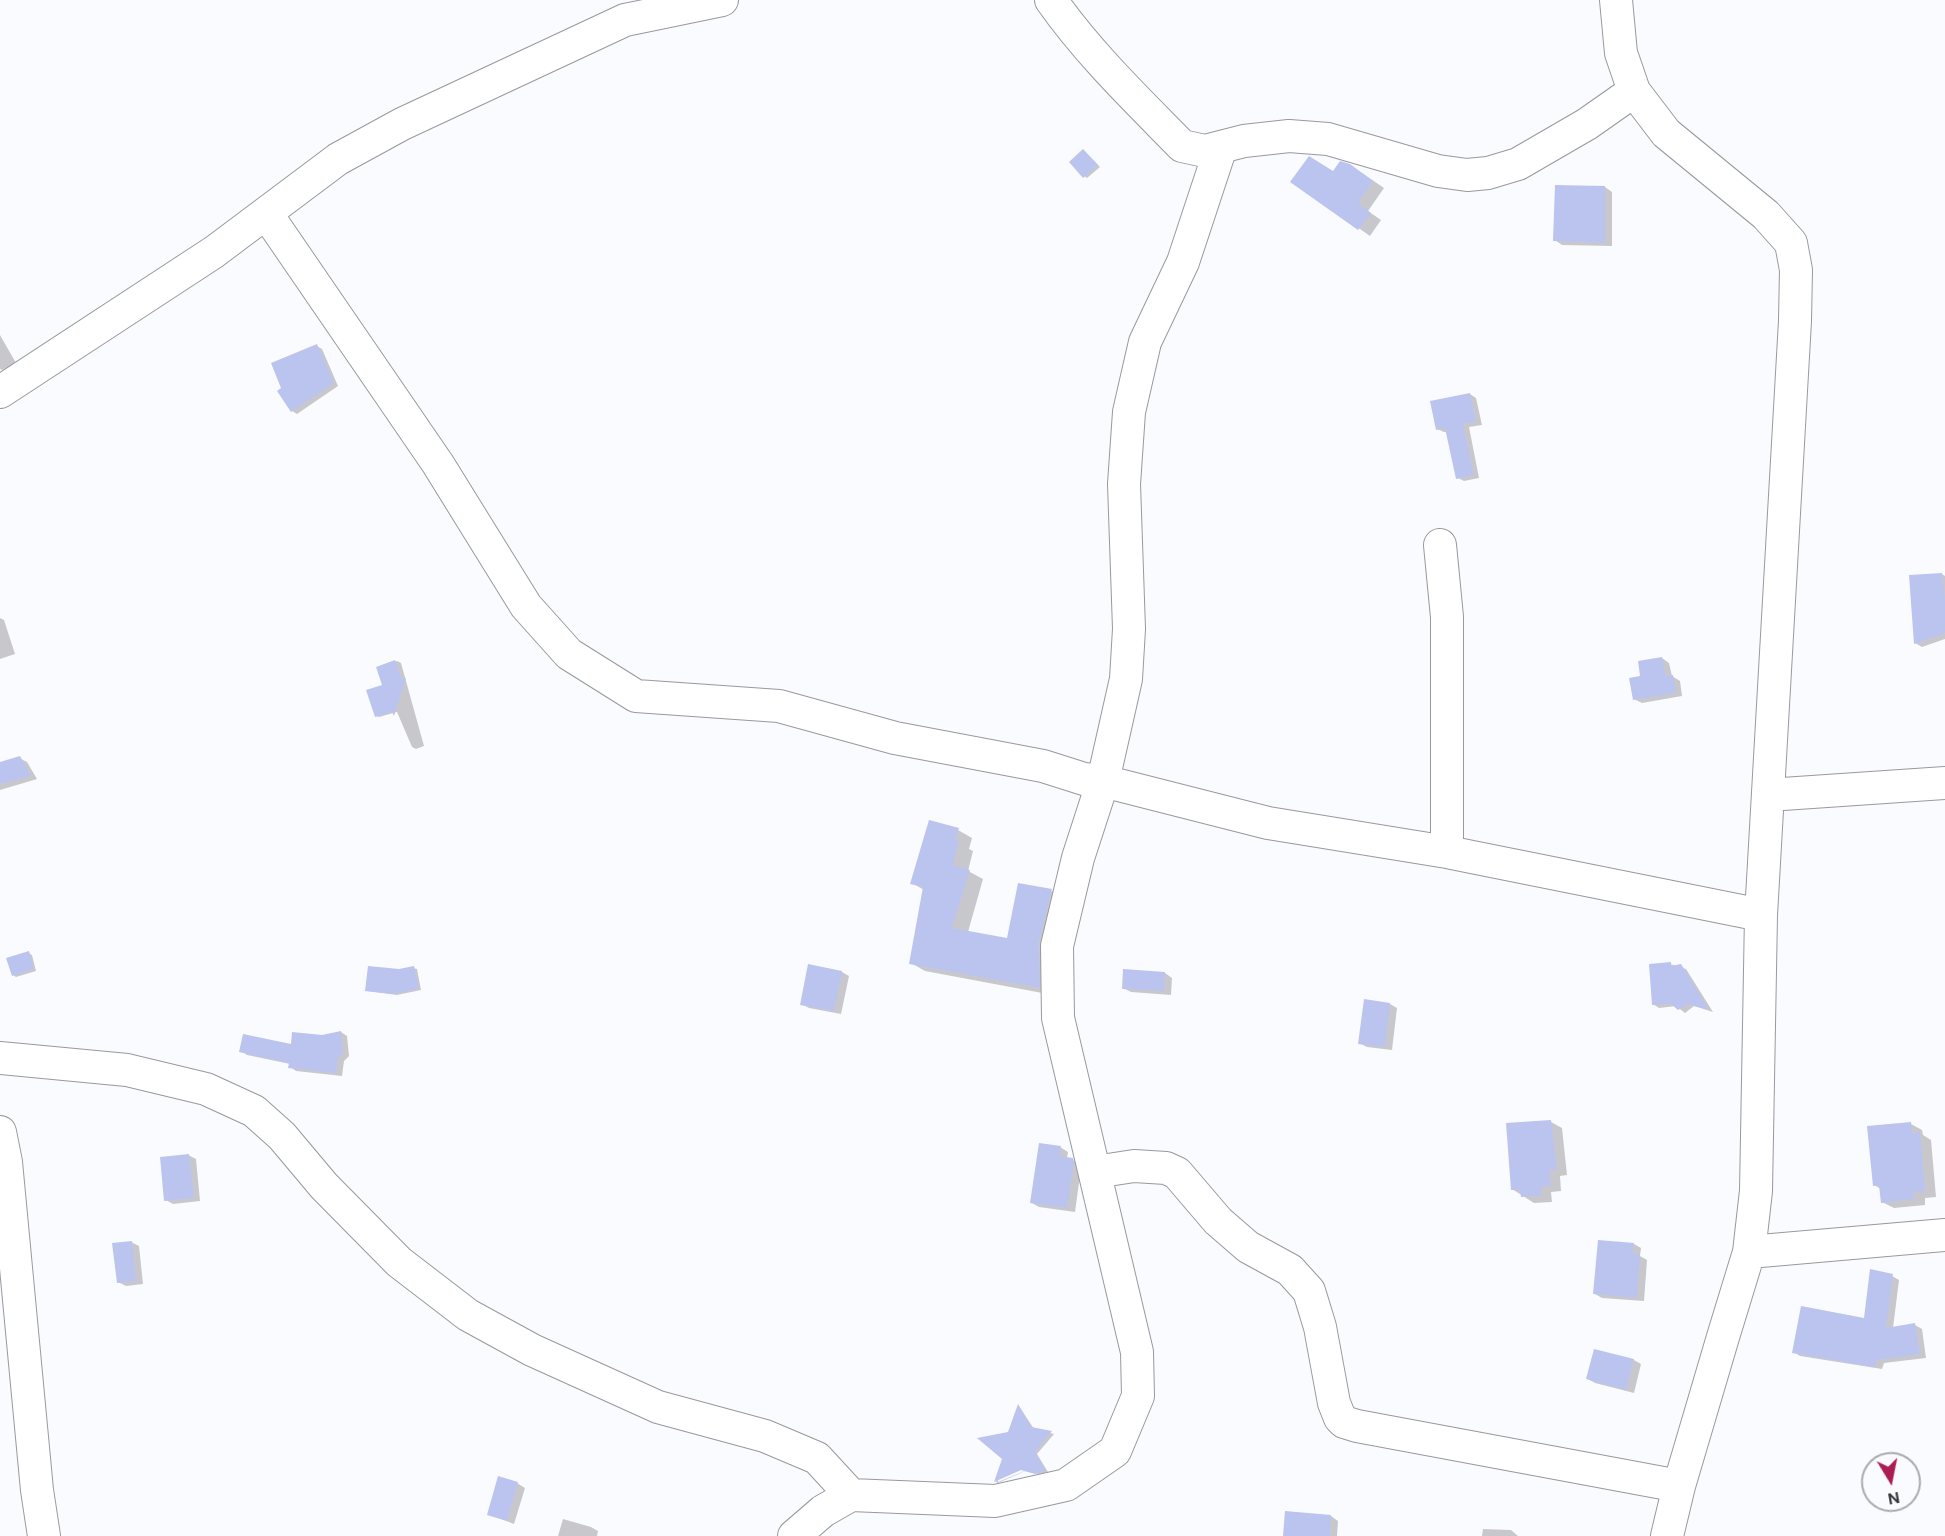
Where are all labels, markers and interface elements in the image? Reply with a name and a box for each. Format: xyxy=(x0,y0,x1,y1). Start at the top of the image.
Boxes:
north arrow xyxy=(1861,1452,1921,1512)
text: N xyxy=(1886,1487,1901,1510)

